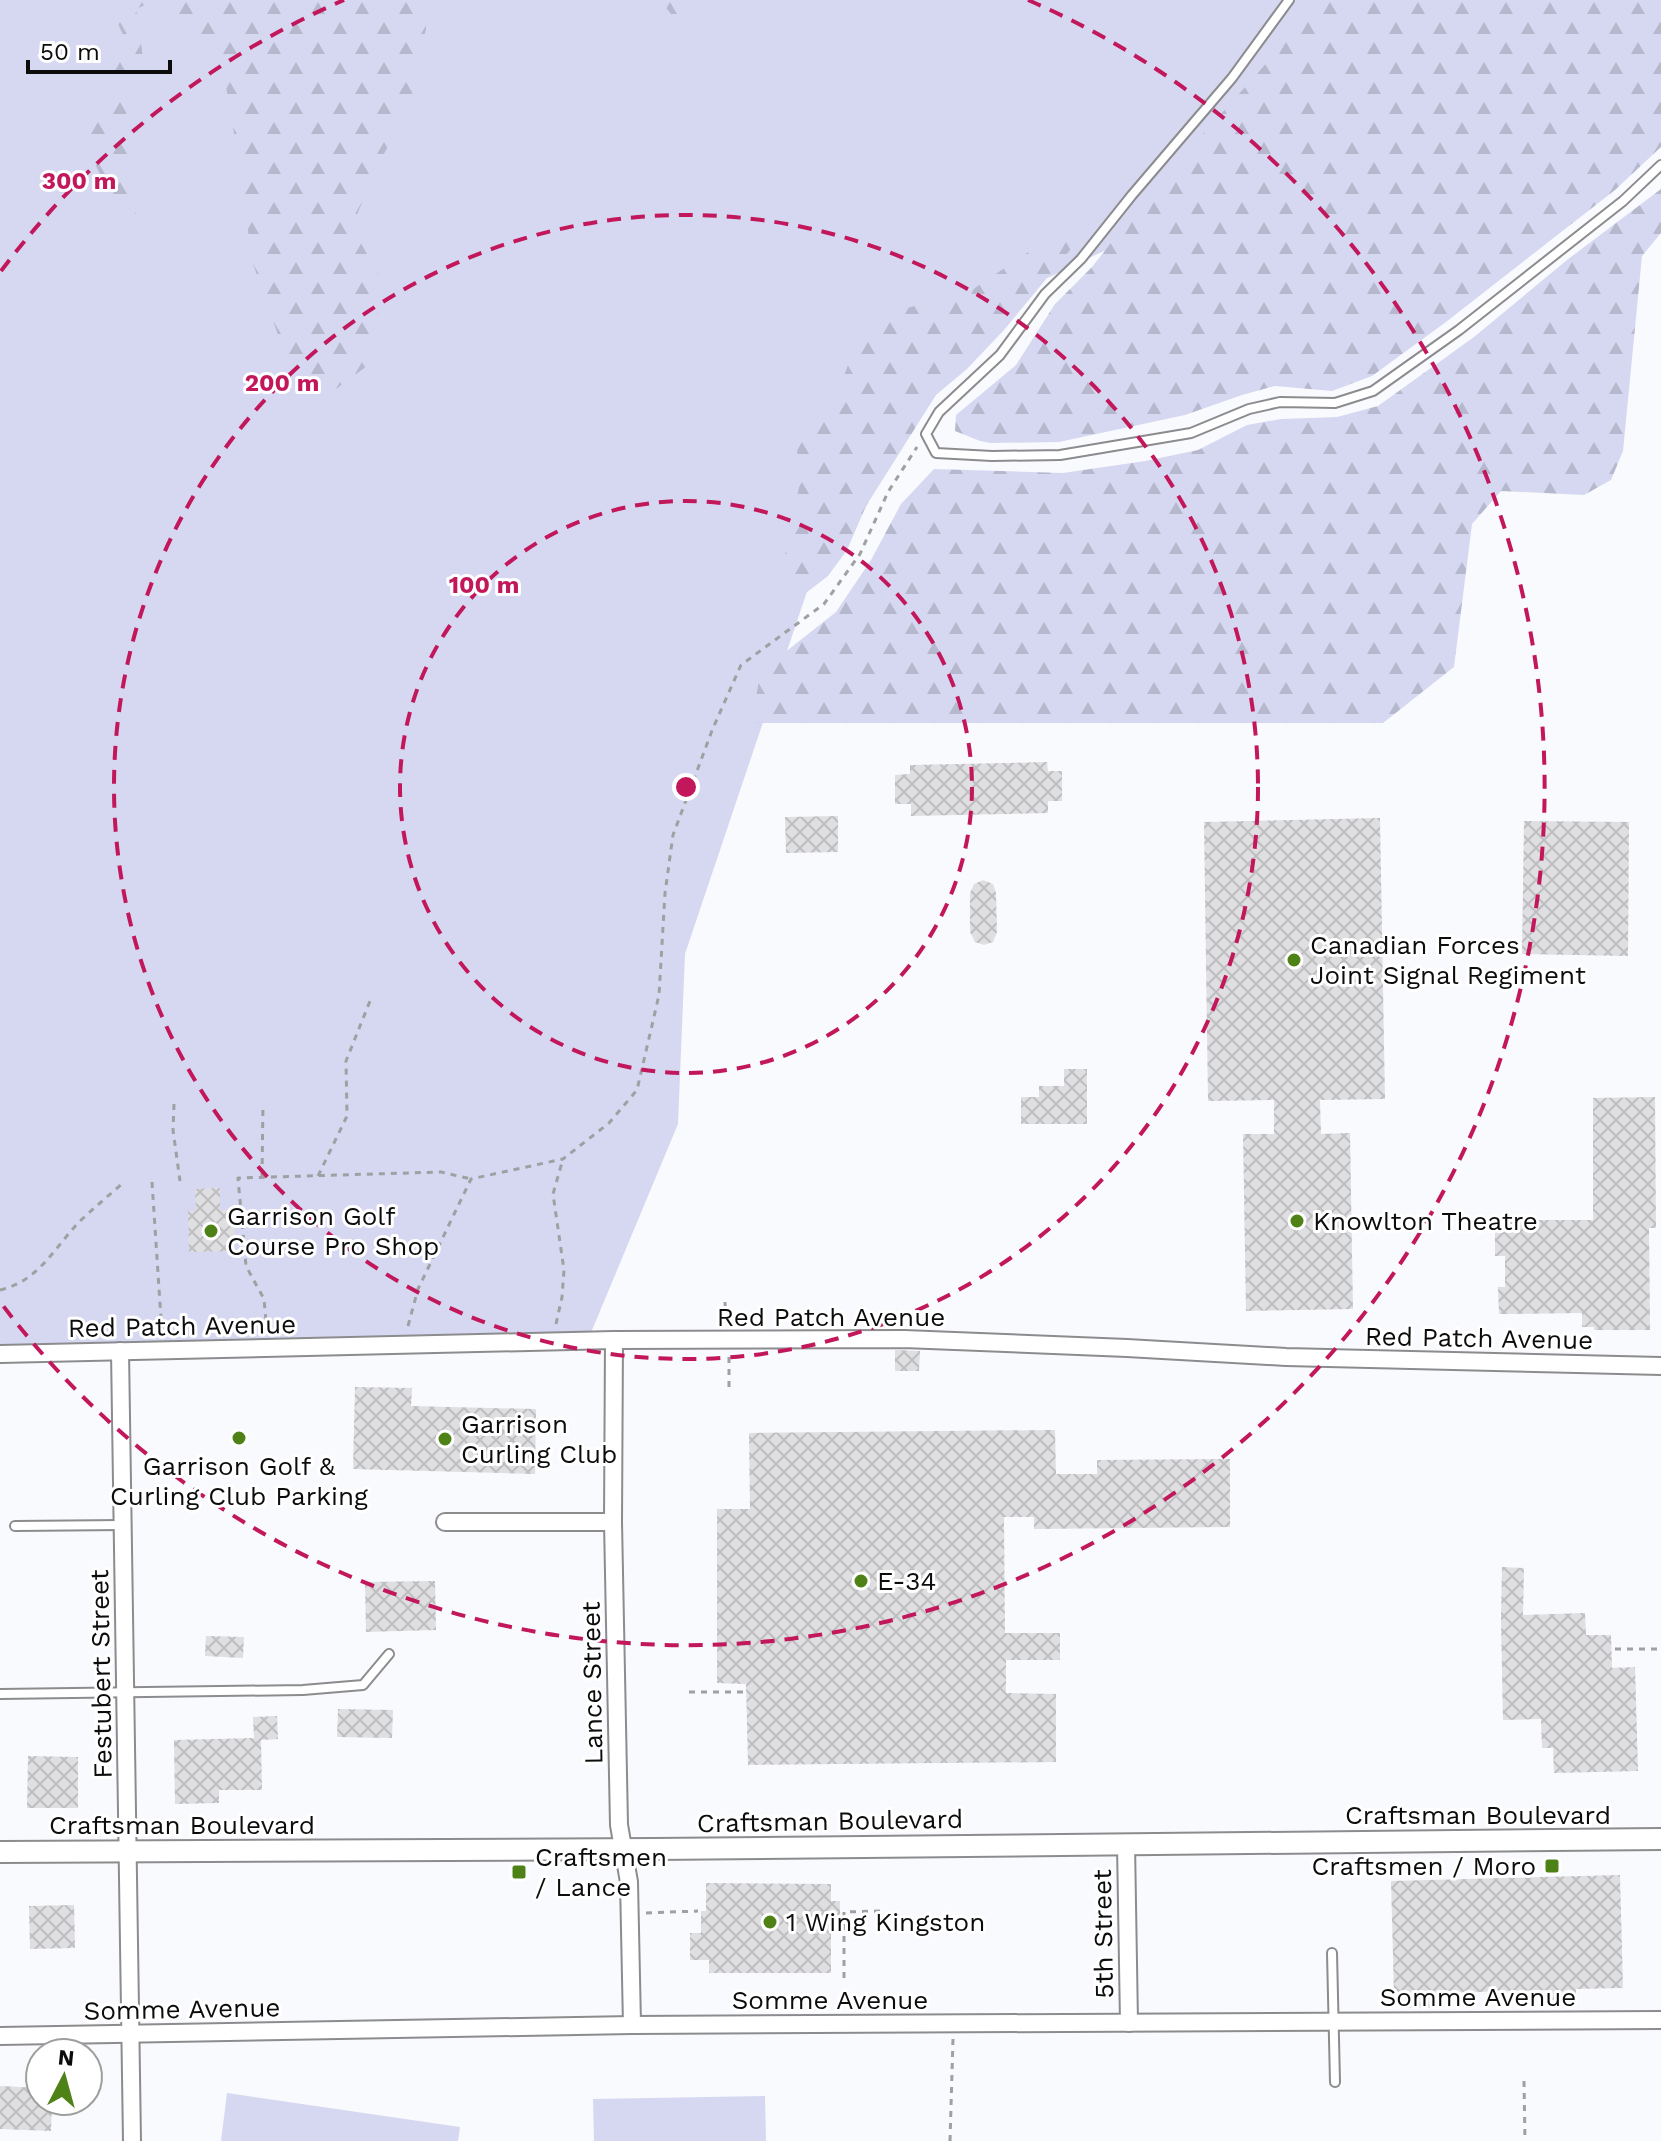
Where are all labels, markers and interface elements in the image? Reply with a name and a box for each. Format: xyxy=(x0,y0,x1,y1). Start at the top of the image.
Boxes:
scale bar xyxy=(28,24,170,74)
text: 50 m xyxy=(40,38,100,66)
text: 300 m xyxy=(42,167,116,195)
text: 200 m xyxy=(245,369,319,397)
text: 100 m xyxy=(449,571,519,599)
centre of rings xyxy=(672,773,700,801)
place label: Canadian Forces Joint Signal Regiment xyxy=(1310,930,1586,990)
marker: Canadian Forces Joint Signal Regiment xyxy=(1285,951,1303,969)
place label: Garrison Golf Course Pro Shop xyxy=(227,1201,439,1261)
place label: Knowlton Theatre xyxy=(1313,1206,1538,1236)
marker: Knowlton Theatre xyxy=(1288,1212,1306,1230)
marker: Garrison Golf Course Pro Shop xyxy=(202,1222,220,1240)
street label: Red Patch Avenue xyxy=(717,1302,945,1332)
street label: Red Patch Avenue xyxy=(68,1309,296,1343)
street label: Red Patch Avenue xyxy=(1365,1321,1593,1355)
place label: Garrison Curling Club xyxy=(461,1409,617,1469)
marker: Garrison Golf & Curling Club Parking xyxy=(230,1429,248,1447)
marker: Garrison Curling Club xyxy=(436,1430,454,1448)
place label: Garrison Golf & Curling Club Parking xyxy=(110,1451,368,1511)
place label: E-34 xyxy=(877,1566,936,1596)
street label: Festubert Street xyxy=(84,1569,118,1779)
marker: E-34 xyxy=(852,1572,870,1590)
street label: Lance Street xyxy=(576,1601,608,1765)
street label: Craftsman Boulevard xyxy=(1345,1800,1611,1830)
street label: Craftsman Boulevard xyxy=(697,1804,963,1838)
street label: Craftsman Boulevard xyxy=(49,1810,315,1840)
place label: Craftsmen / Lance xyxy=(535,1842,667,1902)
place label: Craftsmen / Moro xyxy=(1311,1851,1536,1881)
marker: Craftsmen / Moro xyxy=(1543,1857,1561,1875)
marker: Craftsmen / Lance xyxy=(510,1863,528,1881)
street label: 5th Street xyxy=(1087,1869,1119,1999)
place label: 1 Wing Kingston xyxy=(786,1907,985,1937)
marker: 1 Wing Kingston xyxy=(761,1913,779,1931)
street label: Somme Avenue xyxy=(1380,1982,1576,2012)
street label: Somme Avenue xyxy=(732,1985,928,2015)
street label: Somme Avenue xyxy=(83,1992,281,2026)
north arrow xyxy=(24,2037,104,2117)
text: N xyxy=(57,2044,75,2071)

